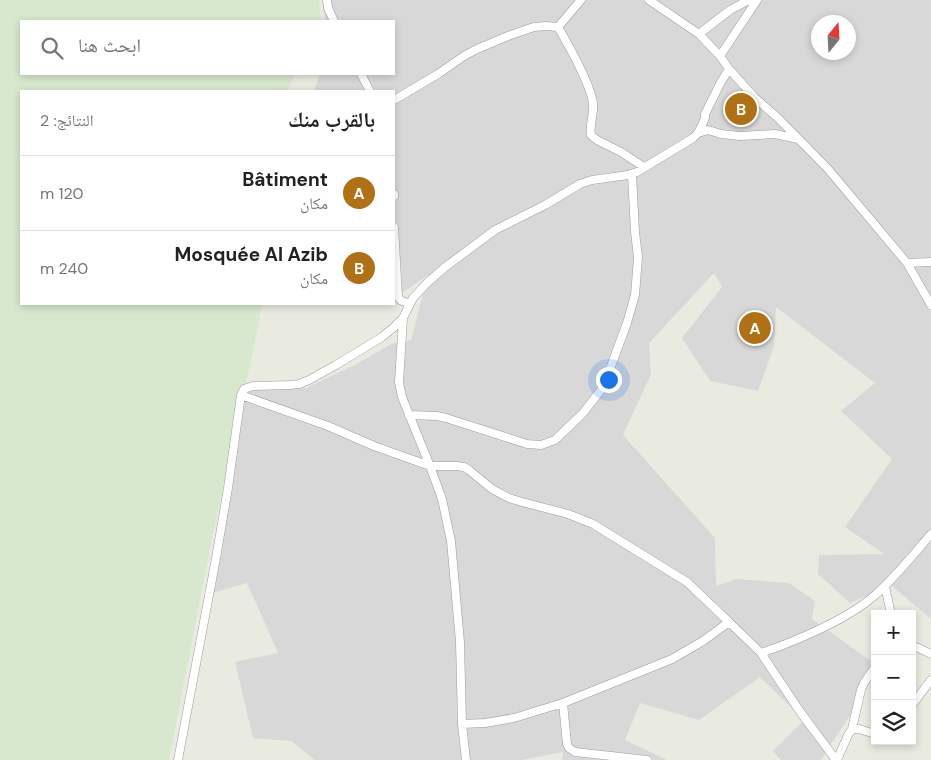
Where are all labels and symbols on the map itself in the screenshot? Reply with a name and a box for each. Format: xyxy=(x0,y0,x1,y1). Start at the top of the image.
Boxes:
north arrow xyxy=(811,15,856,60)
pin: B xyxy=(725,90,757,128)
pin: A xyxy=(739,309,771,347)
your location xyxy=(596,367,622,393)

